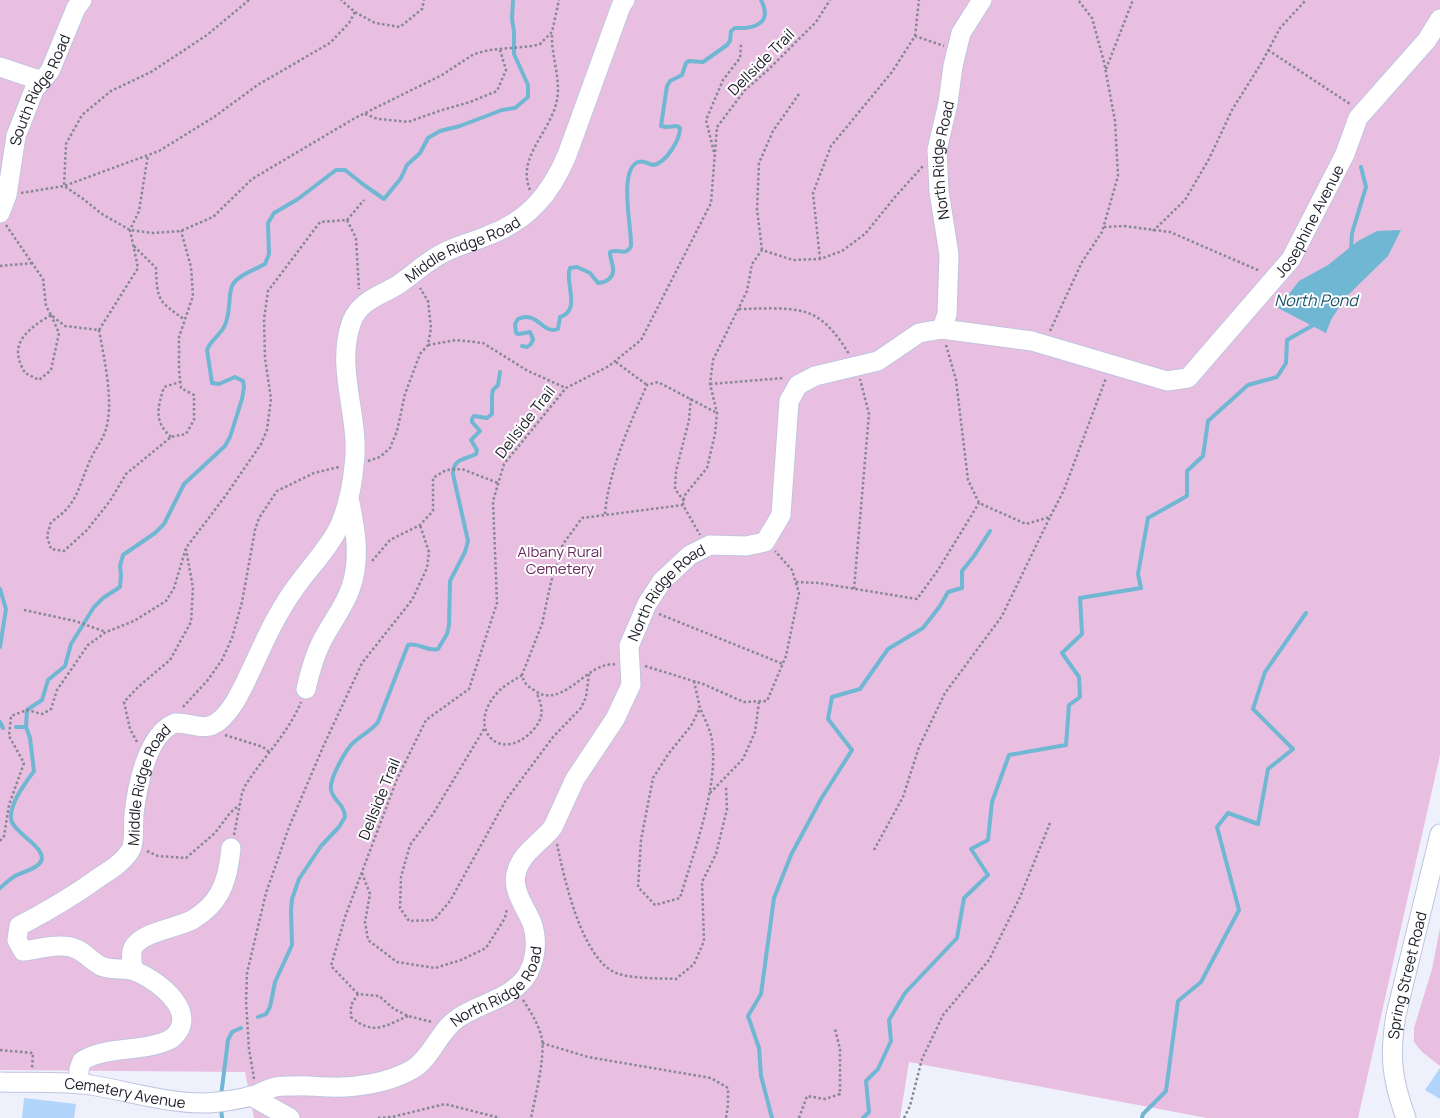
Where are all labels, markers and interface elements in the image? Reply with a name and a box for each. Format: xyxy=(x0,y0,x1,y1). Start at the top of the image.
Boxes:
street label: Dellside Trail xyxy=(723,24,799,100)
street label: South Ridge Road xyxy=(4,31,75,147)
street label: North Ridge Road xyxy=(926,98,959,221)
street label: Josephine Avenue xyxy=(1270,161,1348,281)
street label: Middle Ridge Road xyxy=(400,211,524,287)
water label: North Pond xyxy=(1274,289,1360,311)
street label: Dellside Trail xyxy=(490,381,560,463)
street label: North Ridge Road xyxy=(622,539,709,644)
park label: Albany Rural Cemetery xyxy=(517,541,603,579)
street label: Middle Ridge Road xyxy=(122,719,175,847)
street label: Dellside Trail xyxy=(353,755,405,843)
street label: Spring Street Road xyxy=(1382,909,1431,1040)
street label: North Ridge Road xyxy=(445,945,546,1031)
street label: Cemetery Avenue xyxy=(64,1072,187,1113)

